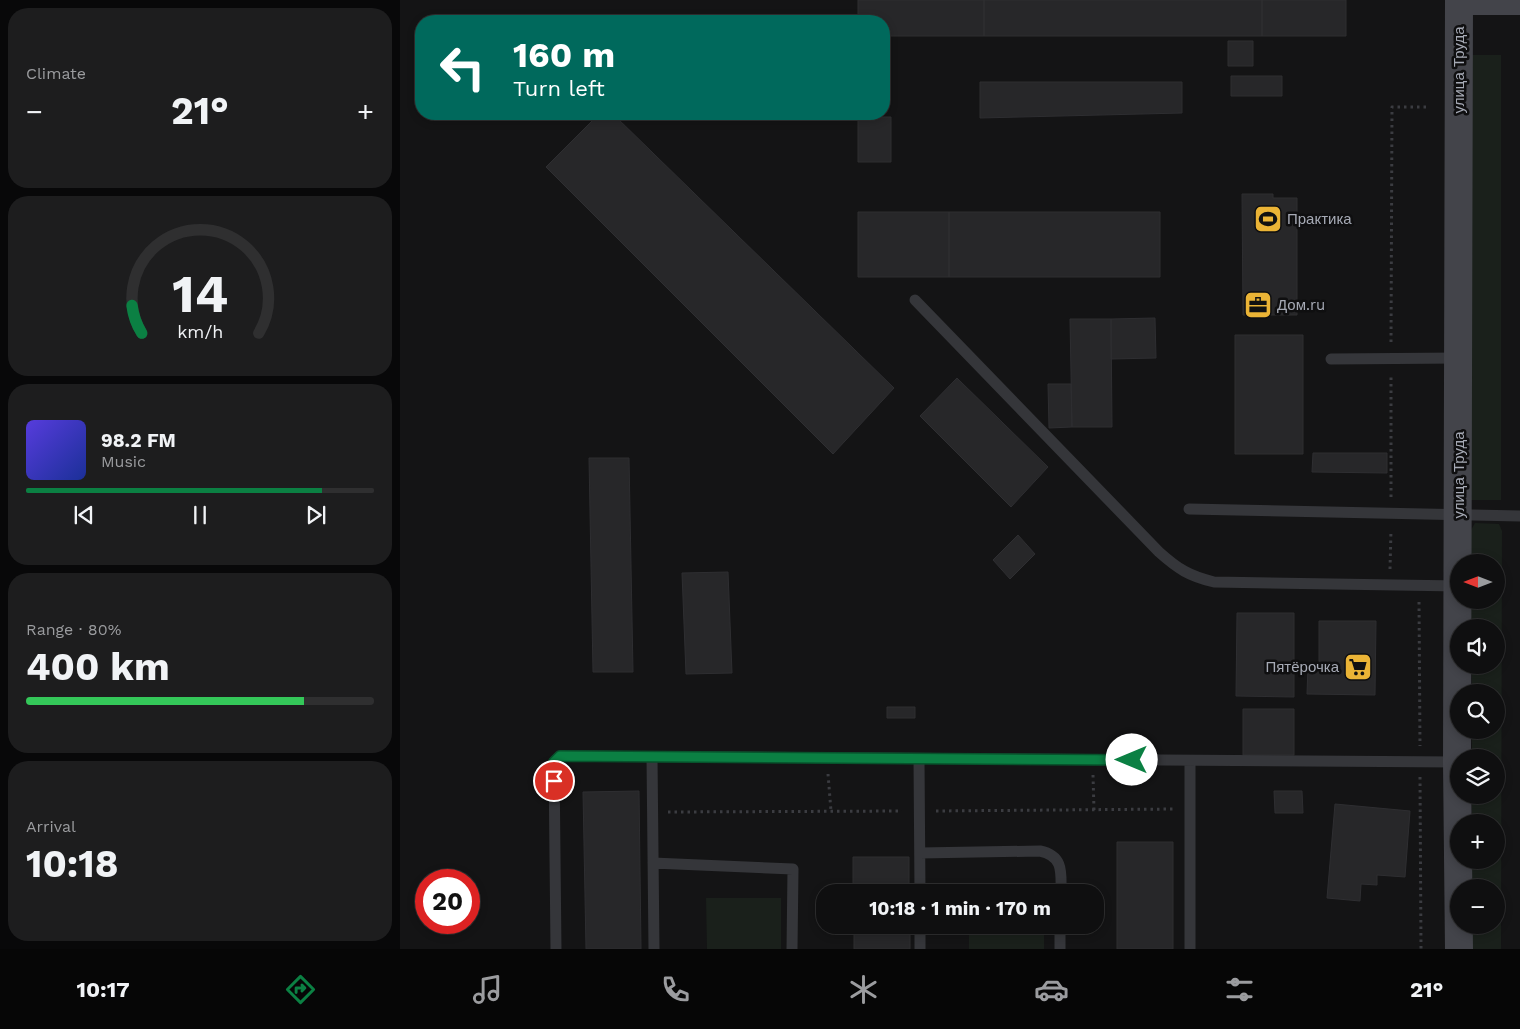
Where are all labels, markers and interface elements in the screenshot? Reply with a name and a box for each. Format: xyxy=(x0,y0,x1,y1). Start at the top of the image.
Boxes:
street label: улица Труда xyxy=(1450,26,1468,113)
text: 160 m xyxy=(513,34,615,76)
icon: left xyxy=(430,35,495,100)
text: Climate xyxy=(26,64,86,83)
text: Turn left xyxy=(513,76,605,101)
text: 21° xyxy=(171,89,229,133)
text: − xyxy=(26,95,43,128)
text: + xyxy=(357,95,374,128)
sports icon: Практика xyxy=(1253,204,1283,234)
place label: Практика xyxy=(1287,210,1352,228)
text: 14 xyxy=(172,264,228,325)
office icon: Дом.ru xyxy=(1243,290,1273,320)
place label: Дом.ru xyxy=(1277,296,1325,314)
text: km/h xyxy=(177,321,223,342)
text: 98.2 FM xyxy=(101,429,176,452)
street label: улица Труда xyxy=(1450,431,1468,518)
text: Music xyxy=(101,452,146,471)
icon: previous xyxy=(70,501,98,529)
icon: pause xyxy=(186,501,214,529)
icon: next xyxy=(302,501,330,529)
north arrow xyxy=(1450,554,1505,609)
map controls xyxy=(1450,554,1505,934)
button: sound xyxy=(1450,619,1505,674)
text: Range · 80% xyxy=(26,620,121,639)
text: 400 km xyxy=(26,645,170,689)
supermarket icon: Пятёрочка xyxy=(1343,652,1373,682)
place label: Пятёрочка xyxy=(1265,658,1340,676)
button: search xyxy=(1450,684,1505,739)
position arrow xyxy=(1105,733,1157,785)
button: layers xyxy=(1450,749,1505,804)
pin xyxy=(533,760,575,802)
icon: arrive xyxy=(540,767,568,795)
button: + xyxy=(1450,814,1505,869)
text: Arrival xyxy=(26,817,76,836)
text: 10:18 xyxy=(26,842,119,886)
speed limit sign: 20 xyxy=(415,869,480,934)
button: − xyxy=(1450,879,1505,934)
text: 10:18 · 1 min · 170 m xyxy=(869,897,1051,920)
icon: directions xyxy=(283,972,318,1007)
icon: music xyxy=(470,972,505,1007)
icon: phone xyxy=(658,972,693,1007)
icon: climate xyxy=(846,972,881,1007)
icon: car xyxy=(1034,972,1069,1007)
icon: filters xyxy=(1222,972,1257,1007)
text: 10:17 xyxy=(76,977,130,1002)
text: 21° xyxy=(1410,977,1443,1002)

